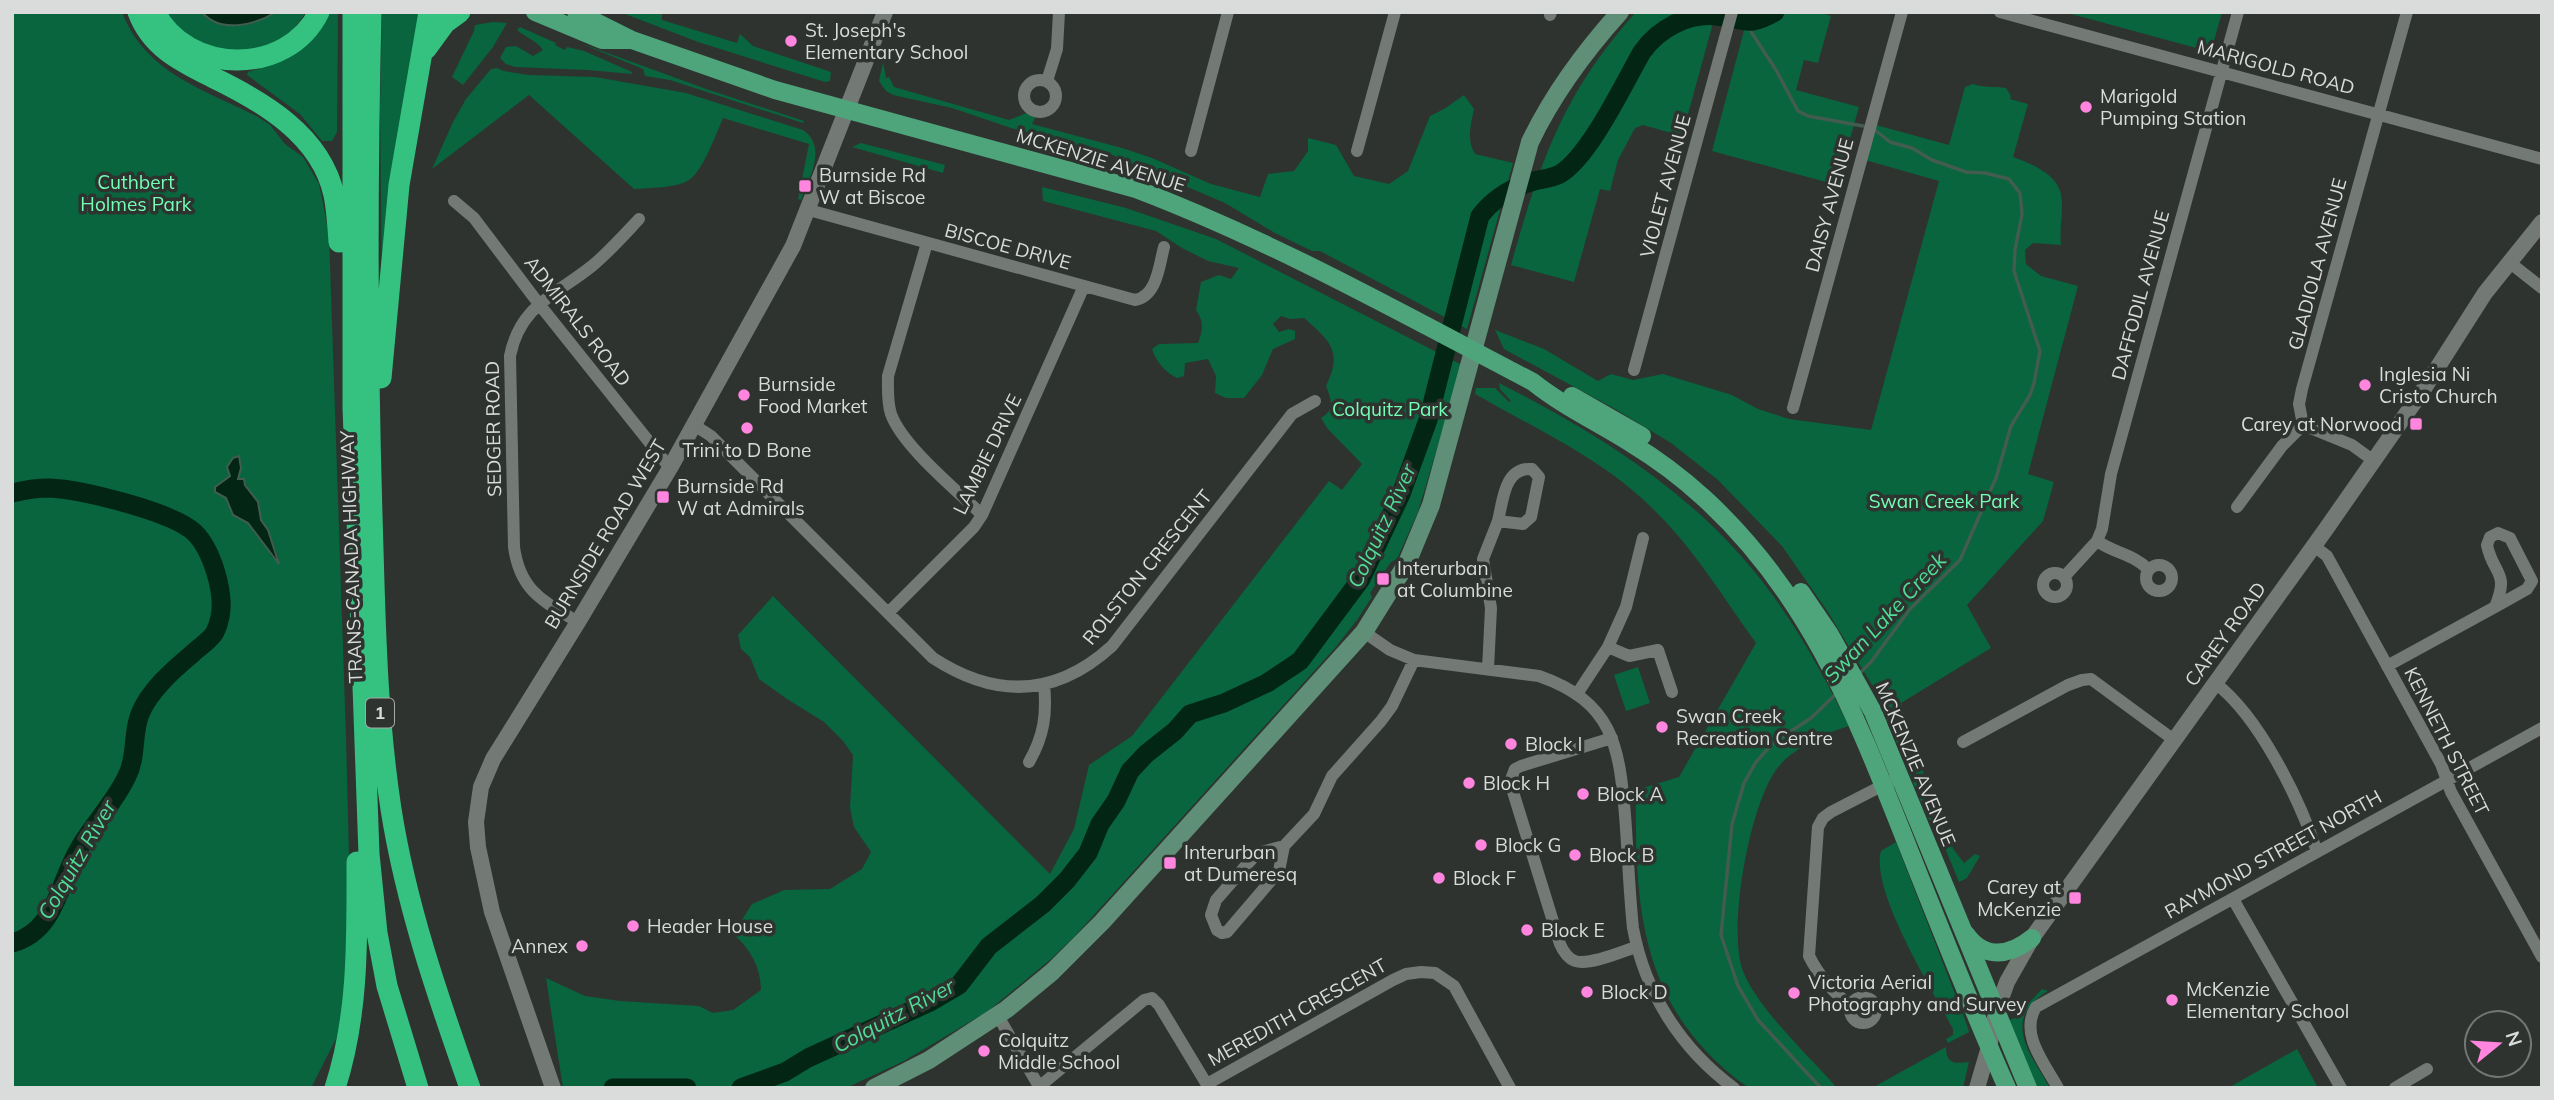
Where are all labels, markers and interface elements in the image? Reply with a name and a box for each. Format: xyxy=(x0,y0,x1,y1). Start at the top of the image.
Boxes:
place label: St. Joseph's Elementary School xyxy=(805,18,968,64)
marker: St. Joseph's Elementary School xyxy=(783,33,799,49)
street label: MARIGOLD ROAD xyxy=(2195,34,2357,100)
place label: Marigold Pumping Station xyxy=(2100,84,2246,130)
marker: Marigold Pumping Station xyxy=(2078,99,2094,115)
street label: VIOLET AVENUE xyxy=(1634,112,1696,260)
street label: MCKENZIE AVENUE xyxy=(1013,123,1189,197)
street label: DAISY AVENUE xyxy=(1800,136,1858,274)
place label: Burnside Rd W at Biscoe xyxy=(819,163,926,209)
park label: Cuthbert Holmes Park xyxy=(80,170,192,216)
street label: GLADIOLA AVENUE xyxy=(2282,175,2352,353)
marker: Burnside Rd W at Biscoe xyxy=(797,178,813,194)
street label: DAFFODIL AVENUE xyxy=(2106,208,2174,382)
street label: BISCOE DRIVE xyxy=(942,218,1074,274)
street label: ADMIRALS ROAD xyxy=(520,251,636,391)
street label: SEDGER ROAD xyxy=(480,361,506,497)
place label: Inglesia Ni Cristo Church xyxy=(2379,362,2498,408)
place label: Burnside Food Market xyxy=(758,372,868,418)
marker: Inglesia Ni Cristo Church xyxy=(2357,377,2373,393)
marker: Burnside Food Market xyxy=(736,387,752,403)
street label: LAMBIE DRIVE xyxy=(948,390,1026,518)
park label: Colquitz Park xyxy=(1332,397,1448,421)
place label: Carey at Norwood xyxy=(2241,412,2402,436)
marker: Carey at Norwood xyxy=(2408,416,2424,432)
marker: Trini to D Bone xyxy=(739,420,755,436)
street label: TRANS-CANADA HIGHWAY xyxy=(335,430,367,684)
street label: BURNSIDE ROAD WEST xyxy=(539,434,671,633)
place label: Trini to D Bone xyxy=(683,438,811,462)
water label: Colquitz River xyxy=(1341,458,1422,592)
place label: Burnside Rd W at Admirals xyxy=(677,474,805,520)
street label: ROLSTON CRESCENT xyxy=(1077,484,1217,649)
marker: Burnside Rd W at Admirals xyxy=(655,489,671,505)
park label: Swan Creek Park xyxy=(1869,489,2020,513)
water label: Swan Lake Creek xyxy=(1817,546,1952,688)
place label: Interurban at Columbine xyxy=(1397,556,1513,602)
marker: Interurban at Columbine xyxy=(1375,571,1391,587)
street label: CAREY ROAD xyxy=(2179,577,2271,691)
street label: KENNETH STREET xyxy=(2399,663,2495,820)
street label: MCKENZIE AVENUE xyxy=(1871,678,1961,850)
road number: 1 xyxy=(366,698,394,728)
place label: Swan Creek Recreation Centre xyxy=(1676,704,1833,750)
marker: Swan Creek Recreation Centre xyxy=(1654,719,1670,735)
place label: Block I xyxy=(1525,732,1582,756)
marker: Block I xyxy=(1503,736,1519,752)
place label: Block H xyxy=(1483,771,1550,795)
marker: Block H xyxy=(1461,775,1477,791)
place label: Block A xyxy=(1597,782,1663,806)
street label: RAYMOND STREET NORTH xyxy=(2160,784,2386,924)
marker: Block A xyxy=(1575,786,1591,802)
water label: Colquitz River xyxy=(31,794,121,924)
place label: Block G xyxy=(1495,833,1561,857)
marker: Block G xyxy=(1473,837,1489,853)
place label: Interurban at Dumeresq xyxy=(1184,840,1297,886)
place label: Block B xyxy=(1589,843,1654,867)
marker: Block B xyxy=(1567,847,1583,863)
marker: Interurban at Dumeresq xyxy=(1162,855,1178,871)
place label: Block F xyxy=(1453,866,1516,890)
marker: Block F xyxy=(1431,870,1447,886)
place label: Carey at McKenzie xyxy=(1977,875,2061,921)
marker: Carey at McKenzie xyxy=(2067,890,2083,906)
place label: Header House xyxy=(647,914,773,938)
marker: Header House xyxy=(625,918,641,934)
place label: Block E xyxy=(1541,918,1605,942)
marker: Block E xyxy=(1519,922,1535,938)
place label: Annex xyxy=(511,934,568,958)
marker: Annex xyxy=(574,938,590,954)
street label: MEREDITH CRESCENT xyxy=(1203,953,1391,1071)
place label: Victoria Aerial Photography and Survey xyxy=(1808,970,2026,1016)
water label: Colquitz River xyxy=(828,972,960,1058)
place label: McKenzie Elementary School xyxy=(2186,977,2349,1023)
place label: Block D xyxy=(1601,980,1668,1004)
marker: Block D xyxy=(1579,984,1595,1000)
marker: Victoria Aerial Photography and Survey xyxy=(1786,985,1802,1001)
marker: McKenzie Elementary School xyxy=(2164,992,2180,1008)
north arrow xyxy=(2463,1009,2533,1079)
place label: Colquitz Middle School xyxy=(998,1028,1120,1074)
text: N xyxy=(2501,1028,2528,1049)
marker: Colquitz Middle School xyxy=(976,1043,992,1059)

